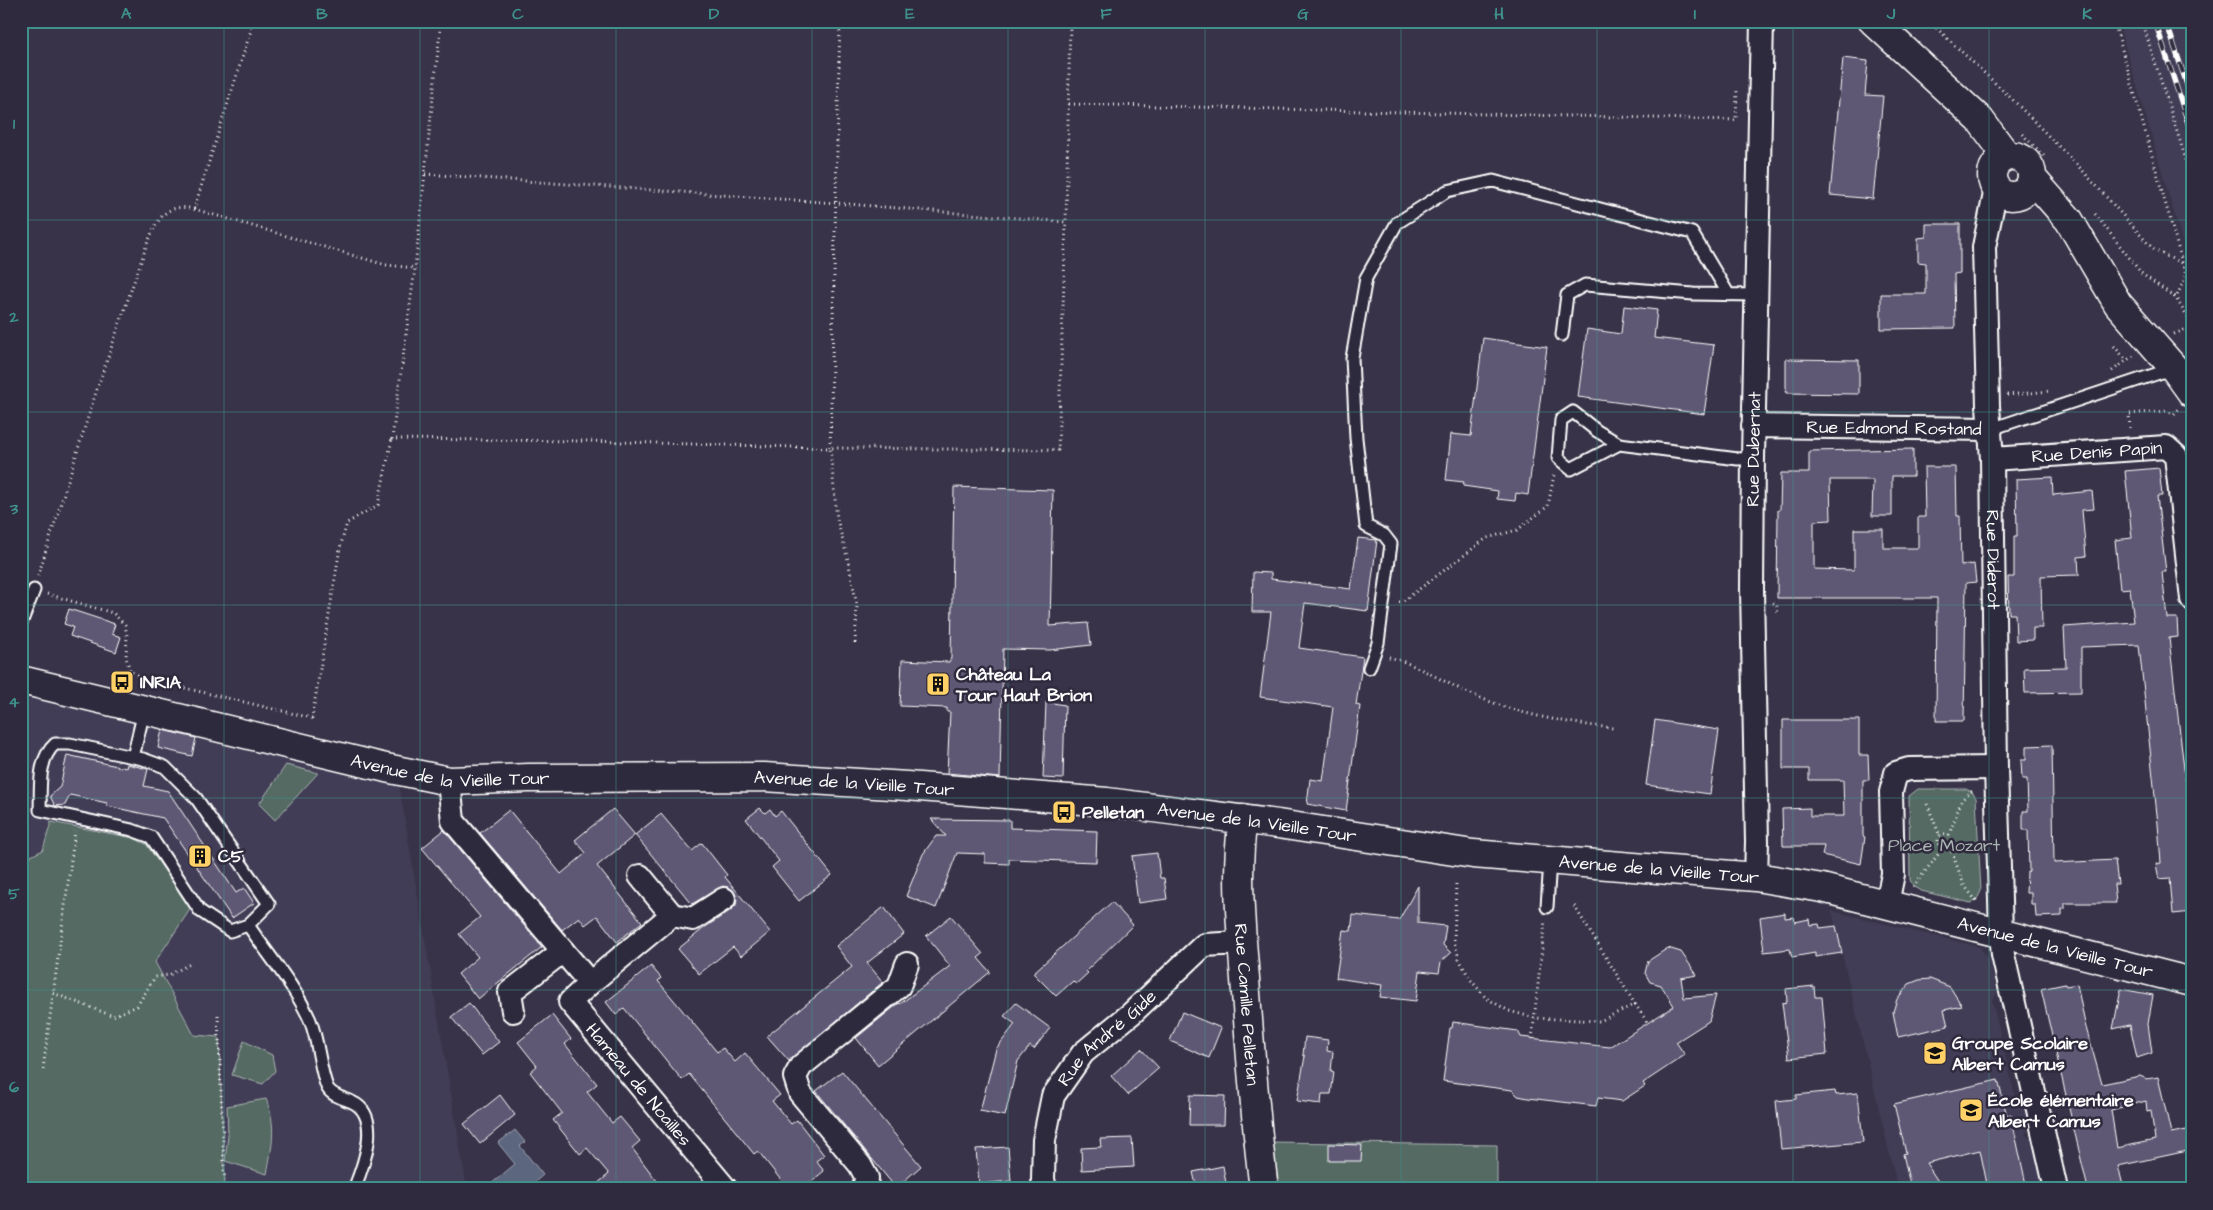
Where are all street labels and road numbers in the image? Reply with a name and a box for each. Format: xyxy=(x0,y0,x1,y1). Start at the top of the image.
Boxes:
street label: Rue Dubernat xyxy=(1741,391,1767,507)
street label: Rue Edmond Rostand xyxy=(1806,415,1982,442)
street label: Rue Denis Papin xyxy=(2031,435,2163,469)
street label: Rue Diderot xyxy=(1980,510,2006,610)
street label: Avenue de la Vieille Tour xyxy=(348,748,550,794)
street label: Avenue de la Vieille Tour xyxy=(754,765,955,803)
street label: Avenue de la Vieille Tour xyxy=(1156,797,1358,849)
street label: Avenue de la Vieille Tour xyxy=(1558,849,1760,890)
street label: Avenue de la Vieille Tour xyxy=(1955,911,2156,985)
street label: Rue Camille Pelletan xyxy=(1228,923,1265,1087)
street label: Rue André Gide xyxy=(1052,984,1162,1091)
street label: Hameau de Noailles xyxy=(580,1018,697,1152)

